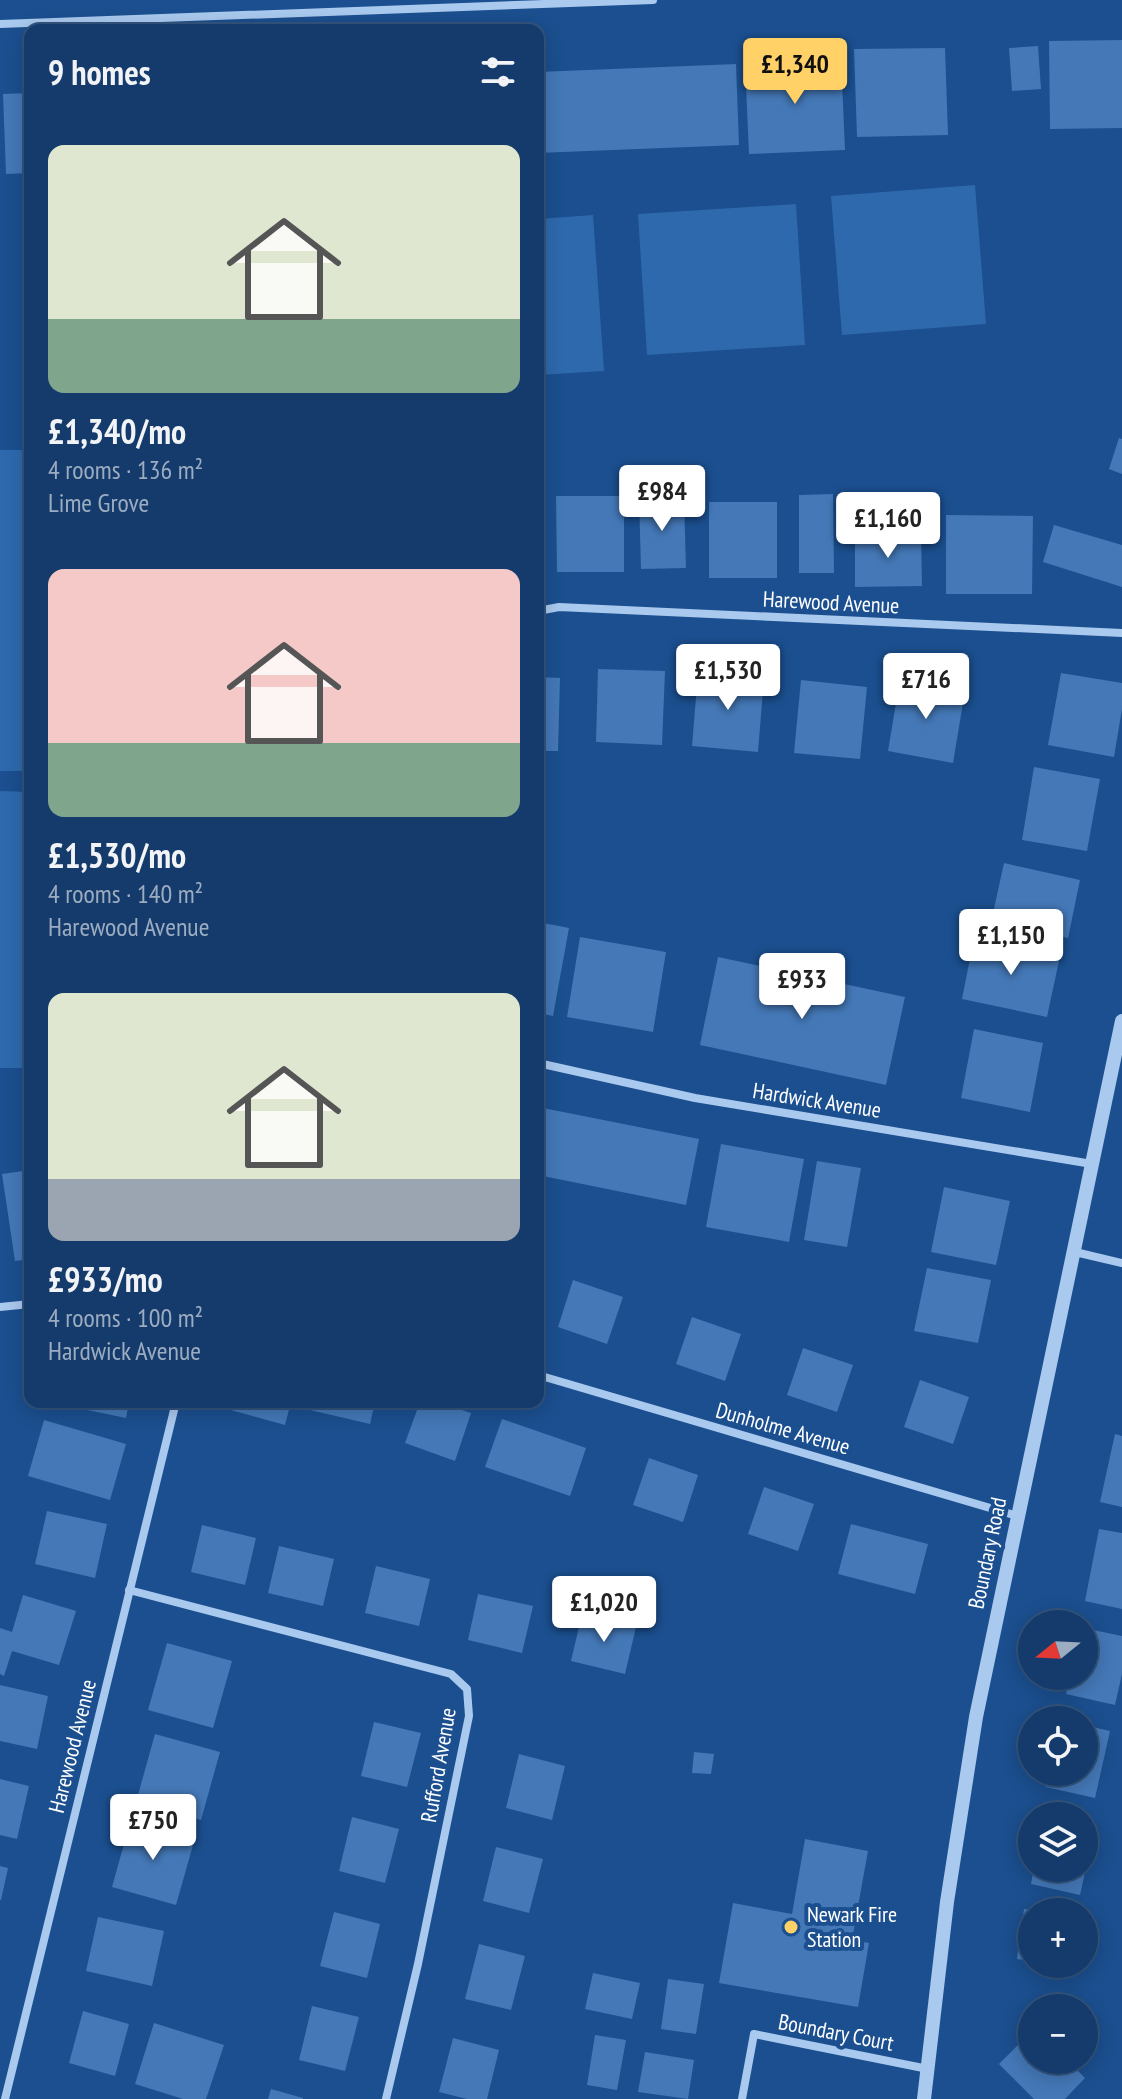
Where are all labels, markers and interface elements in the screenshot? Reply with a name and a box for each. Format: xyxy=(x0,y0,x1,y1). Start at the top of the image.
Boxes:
pin: £1,340 xyxy=(730,38,860,106)
text: £1,340 xyxy=(761,47,829,80)
text: 9 homes xyxy=(48,50,151,94)
icon: filters xyxy=(476,50,520,94)
icon: home xyxy=(212,197,356,341)
text: £1,340/mo xyxy=(48,409,186,453)
text: 4 rooms · 136 m² xyxy=(48,453,203,486)
pin: £984 xyxy=(615,465,709,533)
text: £984 xyxy=(637,474,687,507)
text: Lime Grove xyxy=(48,486,149,519)
pin: £1,160 xyxy=(823,492,953,560)
text: £1,160 xyxy=(854,501,922,534)
street label: Harewood Avenue xyxy=(762,584,900,620)
icon: home xyxy=(212,621,356,765)
pin: £1,530 xyxy=(663,644,793,712)
text: £1,530 xyxy=(694,653,762,686)
pin: £716 xyxy=(879,653,973,721)
text: £716 xyxy=(901,662,951,695)
text: £1,530/mo xyxy=(48,833,186,877)
text: 4 rooms · 140 m² xyxy=(48,877,203,910)
pin: £1,150 xyxy=(946,909,1076,977)
text: Harewood Avenue xyxy=(48,910,209,943)
text: £1,150 xyxy=(977,918,1045,951)
pin: £933 xyxy=(755,953,849,1021)
text: £933 xyxy=(777,962,827,995)
icon: home xyxy=(212,1045,356,1189)
street label: Hardwick Avenue xyxy=(751,1076,883,1124)
text: £933/mo xyxy=(48,1257,163,1301)
text: 4 rooms · 100 m² xyxy=(48,1301,203,1334)
text: Hardwick Avenue xyxy=(48,1334,201,1367)
street label: Dunholme Avenue xyxy=(713,1395,853,1461)
street label: Boundary Road xyxy=(962,1495,1012,1611)
pin: £1,020 xyxy=(539,1576,669,1644)
text: £1,020 xyxy=(570,1585,638,1618)
north arrow xyxy=(1018,1610,1098,1690)
map controls xyxy=(1018,1610,1098,2074)
street label: Harewood Avenue xyxy=(42,1676,102,1816)
street label: Rufford Avenue xyxy=(414,1705,462,1825)
button: locate xyxy=(1018,1706,1098,1786)
pin: £750 xyxy=(106,1794,200,1862)
button: layers xyxy=(1018,1802,1098,1882)
text: £750 xyxy=(128,1803,178,1836)
button: + xyxy=(1018,1898,1098,1978)
place label: Newark Fire Station xyxy=(807,1900,897,1953)
marker: Newark Fire Station xyxy=(782,1918,800,1936)
button: − xyxy=(1018,1994,1098,2074)
street label: Boundary Court xyxy=(776,2007,896,2057)

